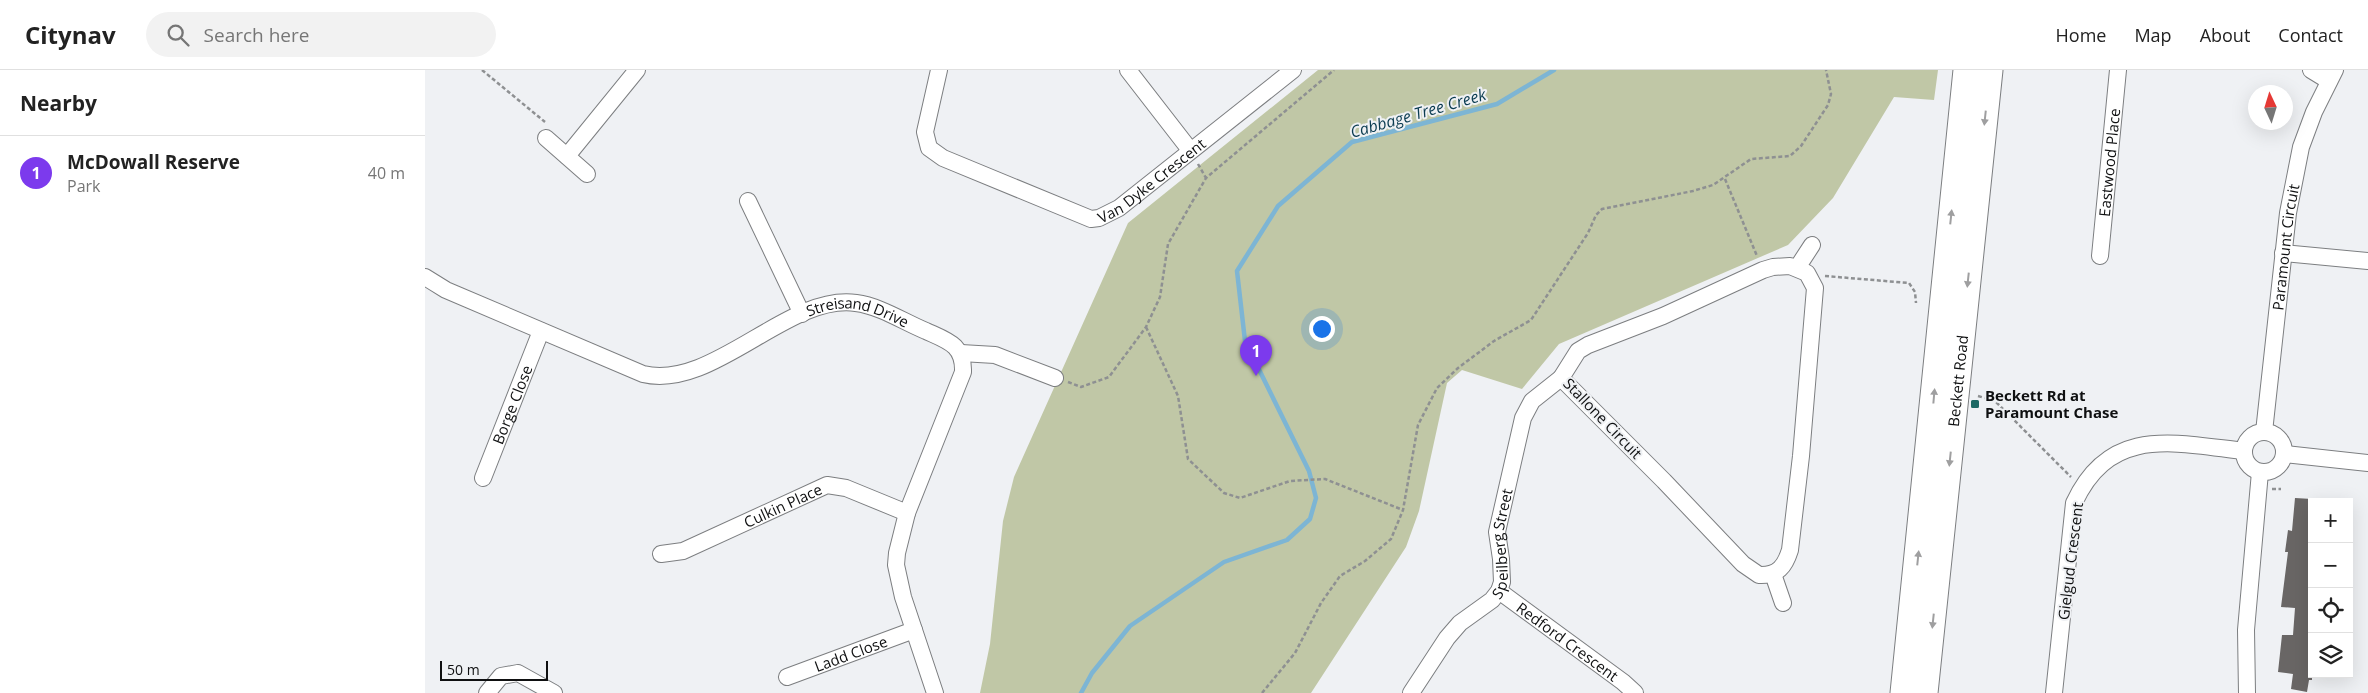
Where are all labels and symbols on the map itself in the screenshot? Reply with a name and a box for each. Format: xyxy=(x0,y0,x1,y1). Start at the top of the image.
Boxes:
water label: Cabbage Tree Creek xyxy=(1348,83,1490,143)
north arrow xyxy=(2248,85,2293,130)
street label: Eastwood Place xyxy=(2094,107,2124,218)
one-way arrow xyxy=(1980,111,1988,127)
street label: Van Dyke Crescent xyxy=(1094,133,1209,227)
street label: Paramount Circuit xyxy=(2267,182,2303,312)
one-way arrow xyxy=(1947,208,1955,224)
one-way arrow xyxy=(1964,272,1972,288)
street label: Streisand Drive xyxy=(803,292,913,332)
your location xyxy=(1309,316,1335,342)
street label: Beckett Road xyxy=(1943,334,1972,428)
pin: 1 xyxy=(1240,335,1272,376)
street label: Borge Close xyxy=(487,362,537,447)
street label: Stallone Circuit xyxy=(1559,373,1647,463)
place label: Beckett Rd at Paramount Chase xyxy=(1985,385,2118,422)
one-way arrow xyxy=(1930,388,1938,404)
marker: Beckett Rd at Paramount Chase xyxy=(1969,398,1981,410)
one-way arrow xyxy=(1945,451,1953,467)
street label: Culkin Place xyxy=(740,479,825,532)
street label: Speilberg Street xyxy=(1487,486,1517,603)
street label: Gielgud Crescent xyxy=(2053,501,2087,621)
one-way arrow xyxy=(1914,549,1922,565)
street label: Redford Crescent xyxy=(1513,597,1622,685)
one-way arrow xyxy=(1929,613,1937,629)
street label: Ladd Close xyxy=(812,631,890,676)
scale bar xyxy=(440,658,547,681)

